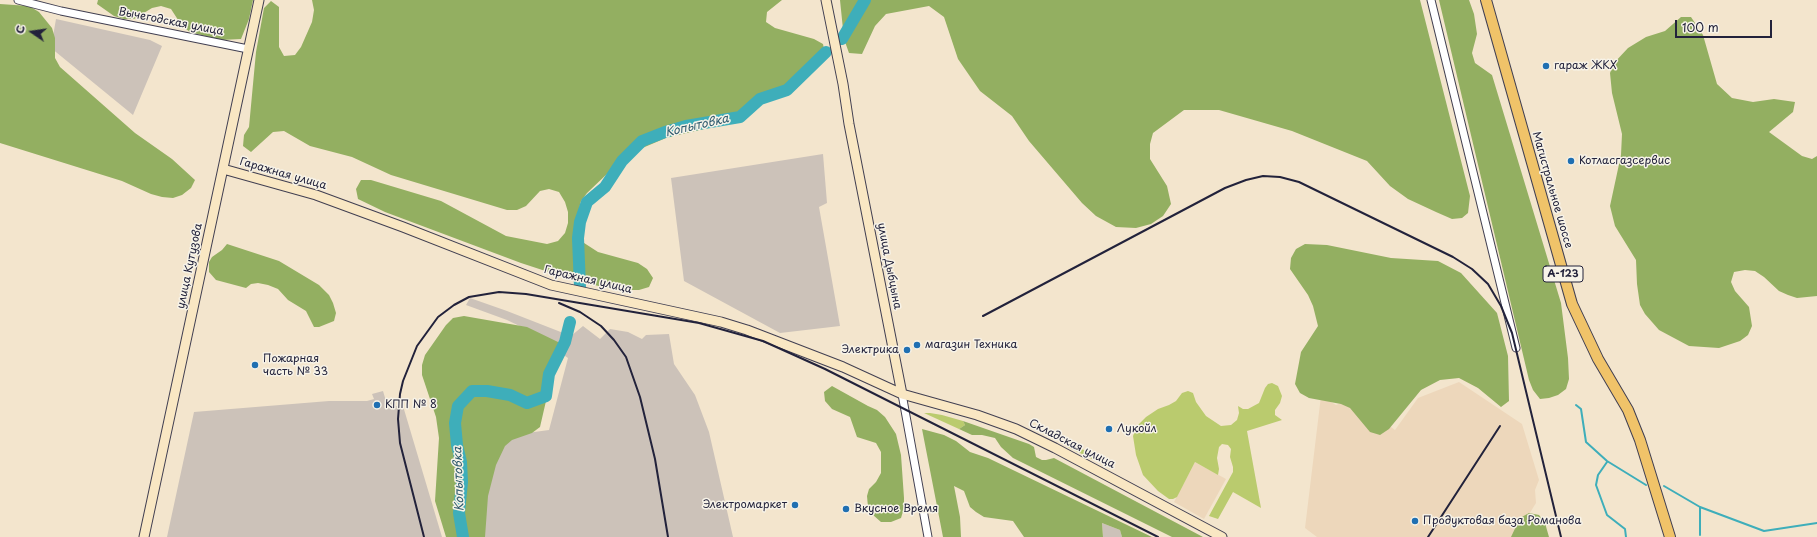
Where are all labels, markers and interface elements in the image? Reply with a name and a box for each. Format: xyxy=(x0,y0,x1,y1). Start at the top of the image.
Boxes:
street label: Вычегодская улица xyxy=(117,5,225,39)
north arrow xyxy=(12,12,52,52)
scale bar xyxy=(1677,12,1774,38)
text: 100 m xyxy=(1682,18,1719,36)
text: С xyxy=(11,23,29,35)
place label: гараж ЖКХ xyxy=(1554,59,1617,73)
marker: гараж ЖКХ xyxy=(1541,61,1551,71)
water label: Копытовка xyxy=(664,112,730,140)
street label: Магистральное шоссе xyxy=(1529,130,1575,250)
place label: Котласгазсервис xyxy=(1579,154,1670,168)
street label: Гаражная улица xyxy=(238,155,328,193)
marker: Котласгазсервис xyxy=(1566,156,1576,166)
street label: улица Кутузова xyxy=(174,222,206,310)
street label: улица Дыбцына xyxy=(874,222,904,310)
street label: Гаражная улица xyxy=(543,263,633,297)
road number: А-123 xyxy=(1543,266,1583,282)
place label: магазин Техника xyxy=(925,338,1017,352)
marker: магазин Техника xyxy=(912,340,922,350)
place label: Электрика xyxy=(842,343,899,357)
marker: Электрика xyxy=(902,345,912,355)
place label: Пожарная часть № 33 xyxy=(263,352,328,378)
marker: Пожарная часть № 33 xyxy=(250,360,260,370)
place label: КПП № 8 xyxy=(385,398,437,412)
marker: КПП № 8 xyxy=(372,400,382,410)
street label: Складская улица xyxy=(1027,417,1117,471)
place label: Лукойл xyxy=(1117,422,1157,436)
marker: Лукойл xyxy=(1104,424,1114,434)
water label: Копытовка xyxy=(451,446,467,512)
place label: Электромаркет xyxy=(703,498,787,512)
marker: Электромаркет xyxy=(790,500,800,510)
place label: Вкусное Время xyxy=(854,502,938,516)
marker: Вкусное Время xyxy=(841,504,851,514)
place label: Продуктовая база Романова xyxy=(1423,514,1581,528)
marker: Продуктовая база Романова xyxy=(1410,516,1420,526)

